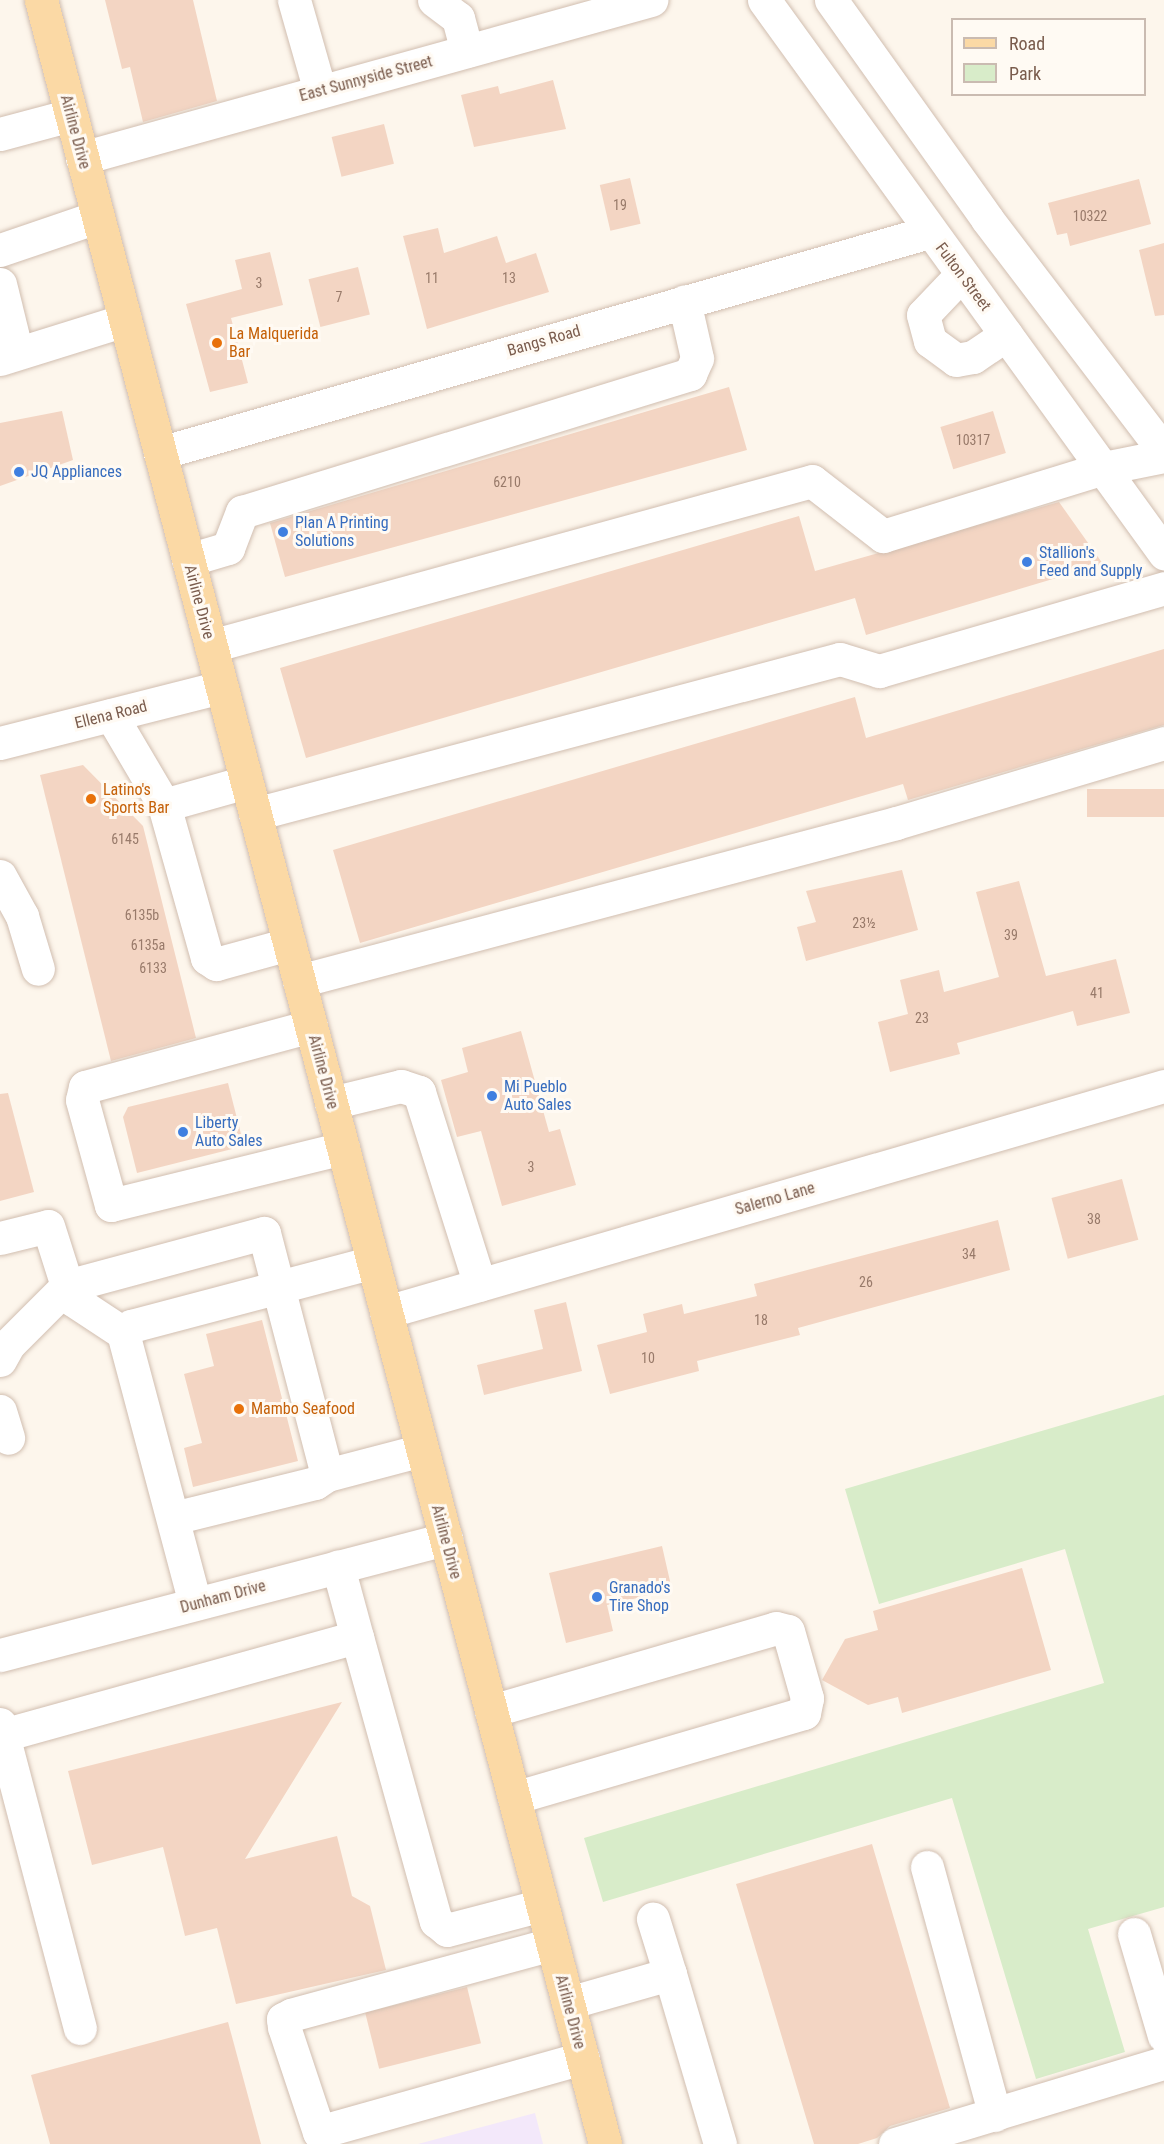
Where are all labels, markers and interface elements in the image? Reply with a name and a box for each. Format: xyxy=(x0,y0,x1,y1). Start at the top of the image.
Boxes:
legend xyxy=(951,18,1146,96)
text: Road xyxy=(1009,33,1045,54)
street label: East Sunnyside Street xyxy=(297,52,435,106)
text: Park xyxy=(1009,63,1041,84)
street label: Airline Drive xyxy=(56,93,94,171)
house number: 19 xyxy=(613,197,627,213)
house number: 10322 xyxy=(1073,208,1107,224)
street label: Fulton Street xyxy=(931,239,995,315)
house number: 11 xyxy=(425,270,439,286)
house number: 13 xyxy=(502,270,516,286)
house number: 3 xyxy=(256,275,262,291)
house number: 7 xyxy=(336,289,342,305)
street label: Bangs Road xyxy=(505,321,583,361)
place label: La Malquerida Bar xyxy=(229,324,319,362)
marker: La Malquerida Bar xyxy=(210,336,224,350)
house number: 10317 xyxy=(956,432,990,448)
place label: JQ Appliances xyxy=(31,462,122,482)
marker: JQ Appliances xyxy=(12,465,26,479)
house number: 6210 xyxy=(493,474,521,490)
place label: Plan A Printing Solutions xyxy=(295,513,389,551)
marker: Plan A Printing Solutions xyxy=(276,525,290,539)
place label: Stallion's Feed and Supply xyxy=(1039,543,1142,581)
marker: Stallion's Feed and Supply xyxy=(1020,555,1034,569)
street label: Airline Drive xyxy=(180,563,218,641)
street label: Ellena Road xyxy=(73,697,149,733)
place label: Latino's Sports Bar xyxy=(103,780,169,818)
marker: Latino's Sports Bar xyxy=(84,792,98,806)
house number: 6145 xyxy=(111,831,139,847)
house number: 6135b xyxy=(125,907,159,923)
house number: 23½ xyxy=(852,915,876,931)
house number: 39 xyxy=(1004,927,1018,943)
house number: 6135a xyxy=(131,937,165,953)
house number: 6133 xyxy=(139,960,167,976)
house number: 41 xyxy=(1090,985,1104,1001)
house number: 23 xyxy=(915,1010,929,1026)
street label: Airline Drive xyxy=(304,1033,342,1111)
place label: Mi Pueblo Auto Sales xyxy=(504,1077,572,1115)
marker: Mi Pueblo Auto Sales xyxy=(485,1089,499,1103)
place label: Liberty Auto Sales xyxy=(195,1113,263,1151)
marker: Liberty Auto Sales xyxy=(176,1125,190,1139)
house number: 3 xyxy=(528,1159,534,1175)
street label: Salerno Lane xyxy=(733,1178,817,1220)
house number: 38 xyxy=(1087,1211,1101,1227)
house number: 34 xyxy=(962,1246,976,1262)
house number: 26 xyxy=(859,1274,873,1290)
house number: 18 xyxy=(754,1312,768,1328)
house number: 10 xyxy=(641,1350,655,1366)
place label: Mambo Seafood xyxy=(251,1399,355,1419)
marker: Mambo Seafood xyxy=(232,1402,246,1416)
street label: Airline Drive xyxy=(427,1503,465,1581)
street label: Dunham Drive xyxy=(178,1576,268,1618)
place label: Granado's Tire Shop xyxy=(609,1578,670,1616)
marker: Granado's Tire Shop xyxy=(590,1590,604,1604)
street label: Airline Drive xyxy=(551,1973,589,2051)

